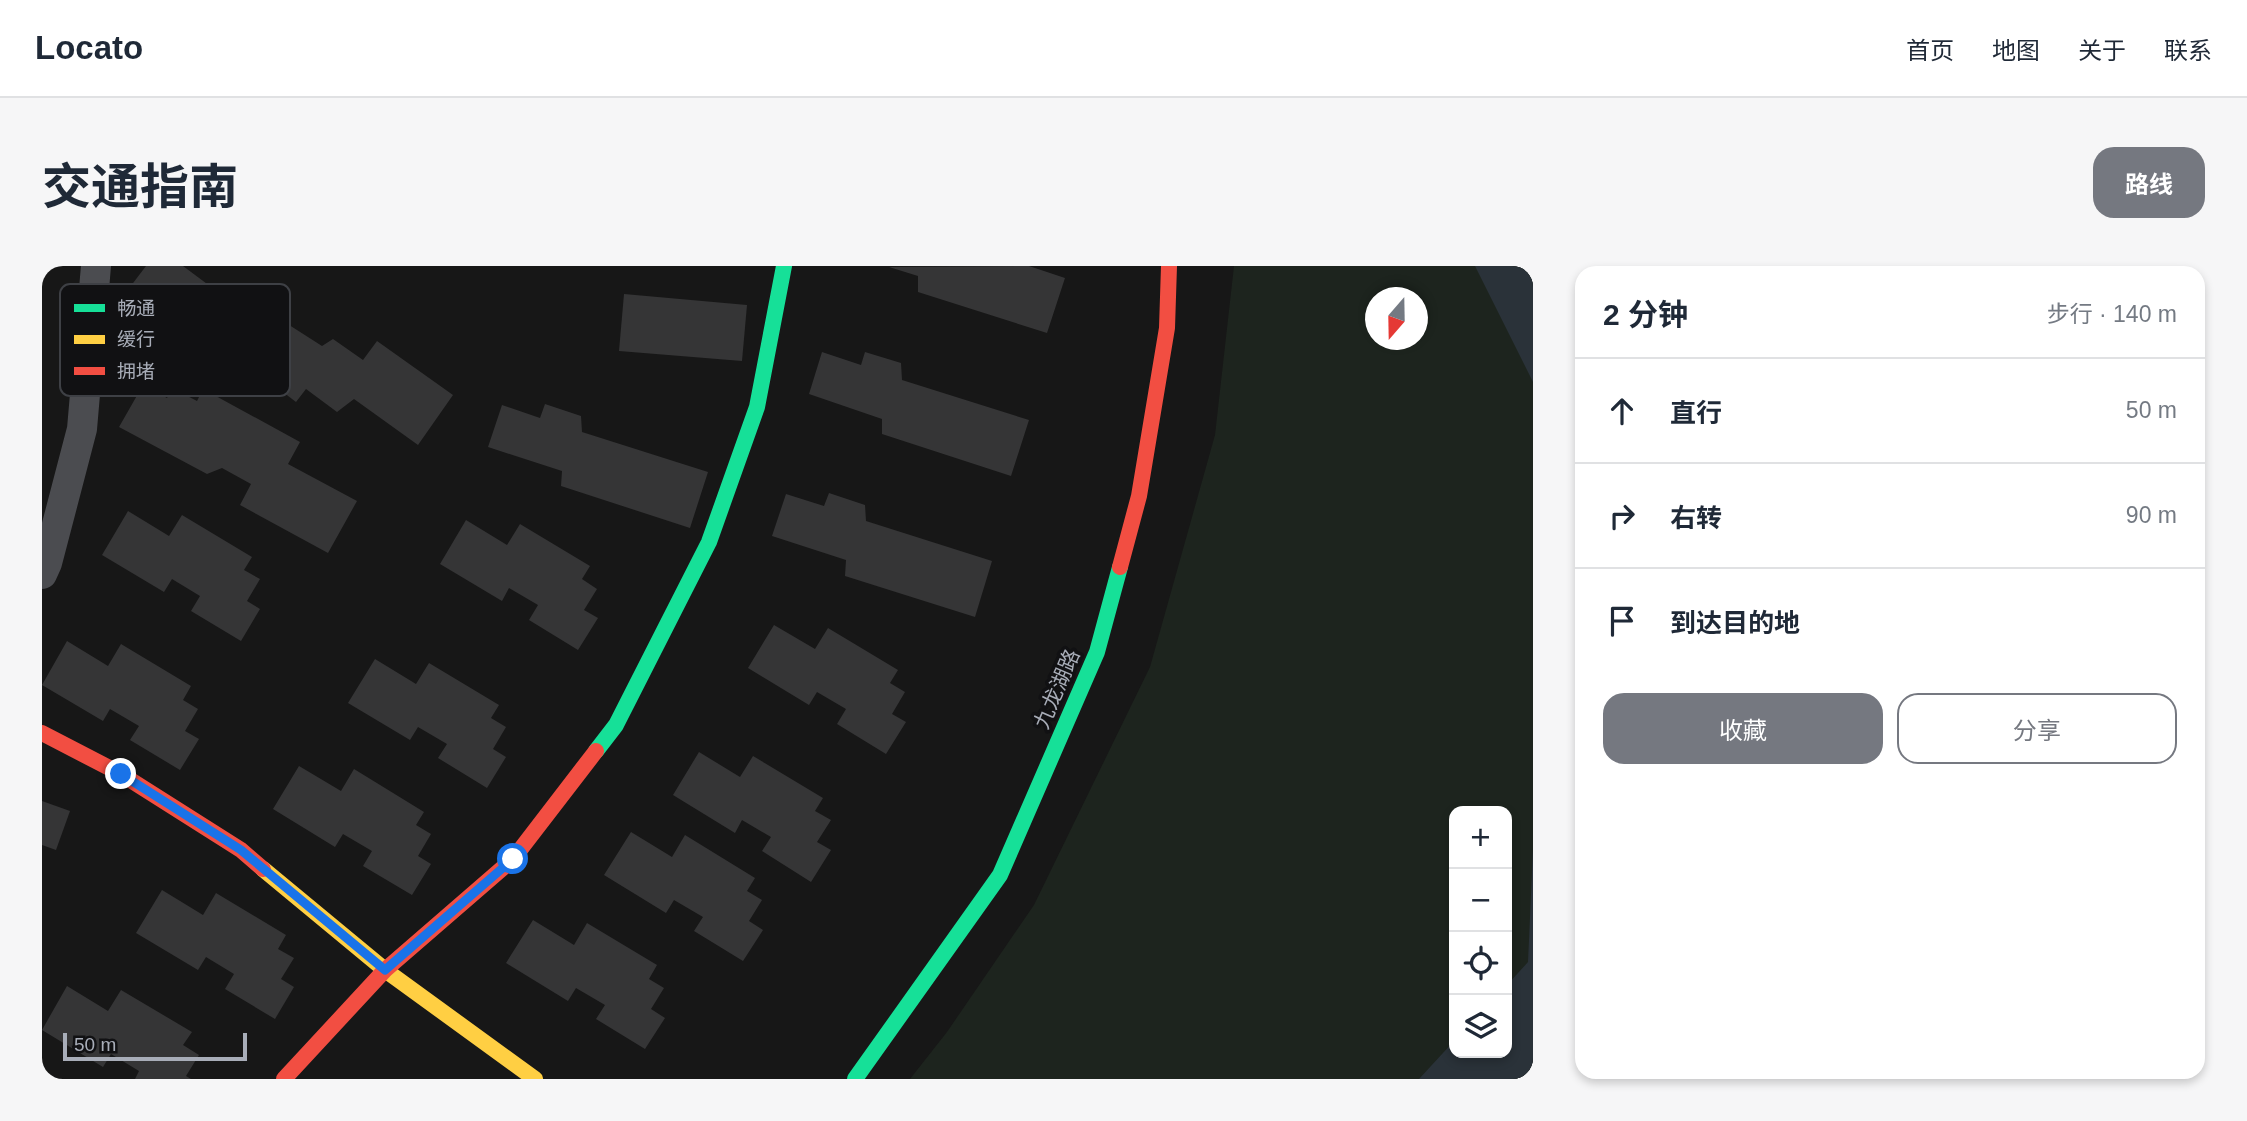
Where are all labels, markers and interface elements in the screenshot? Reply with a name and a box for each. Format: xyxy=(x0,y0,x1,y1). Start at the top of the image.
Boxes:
text: Locato xyxy=(35,29,143,66)
text: 首页 xyxy=(1906,37,1954,64)
text: 地图 xyxy=(1992,37,2040,64)
text: 关于 xyxy=(2078,37,2126,64)
text: 联系 xyxy=(2164,37,2212,64)
button: 路线 xyxy=(2093,147,2205,218)
text: 交通指南 xyxy=(42,160,238,214)
legend xyxy=(60,284,290,396)
north arrow xyxy=(1365,287,1428,350)
text: 畅通 xyxy=(117,298,155,319)
text: 2 分钟 xyxy=(1603,298,1688,331)
text: 步行 · 140 m xyxy=(2047,301,2177,327)
text: 缓行 xyxy=(117,329,155,350)
text: 拥堵 xyxy=(117,361,155,382)
icon: ahead xyxy=(1603,392,1641,430)
text: 50 m xyxy=(2126,397,2177,423)
text: 直行 xyxy=(1670,398,1722,428)
icon: right xyxy=(1603,497,1641,535)
text: 90 m xyxy=(2126,502,2177,528)
text: 右转 xyxy=(1670,503,1722,533)
icon: arrive xyxy=(1603,602,1641,640)
text: 到达目的地 xyxy=(1670,608,1800,638)
street label: 九龙湖路 xyxy=(1030,646,1084,732)
button: 收藏 xyxy=(1603,693,1883,764)
button: 分享 xyxy=(1897,693,2177,764)
route end xyxy=(105,758,136,789)
map controls xyxy=(1449,806,1512,1058)
button: + xyxy=(1449,806,1512,869)
route start xyxy=(497,843,528,874)
button: − xyxy=(1449,869,1512,932)
button: locate xyxy=(1449,932,1512,995)
button: layers xyxy=(1449,995,1512,1058)
scale bar xyxy=(63,1030,247,1062)
text: 50 m xyxy=(74,1034,116,1055)

